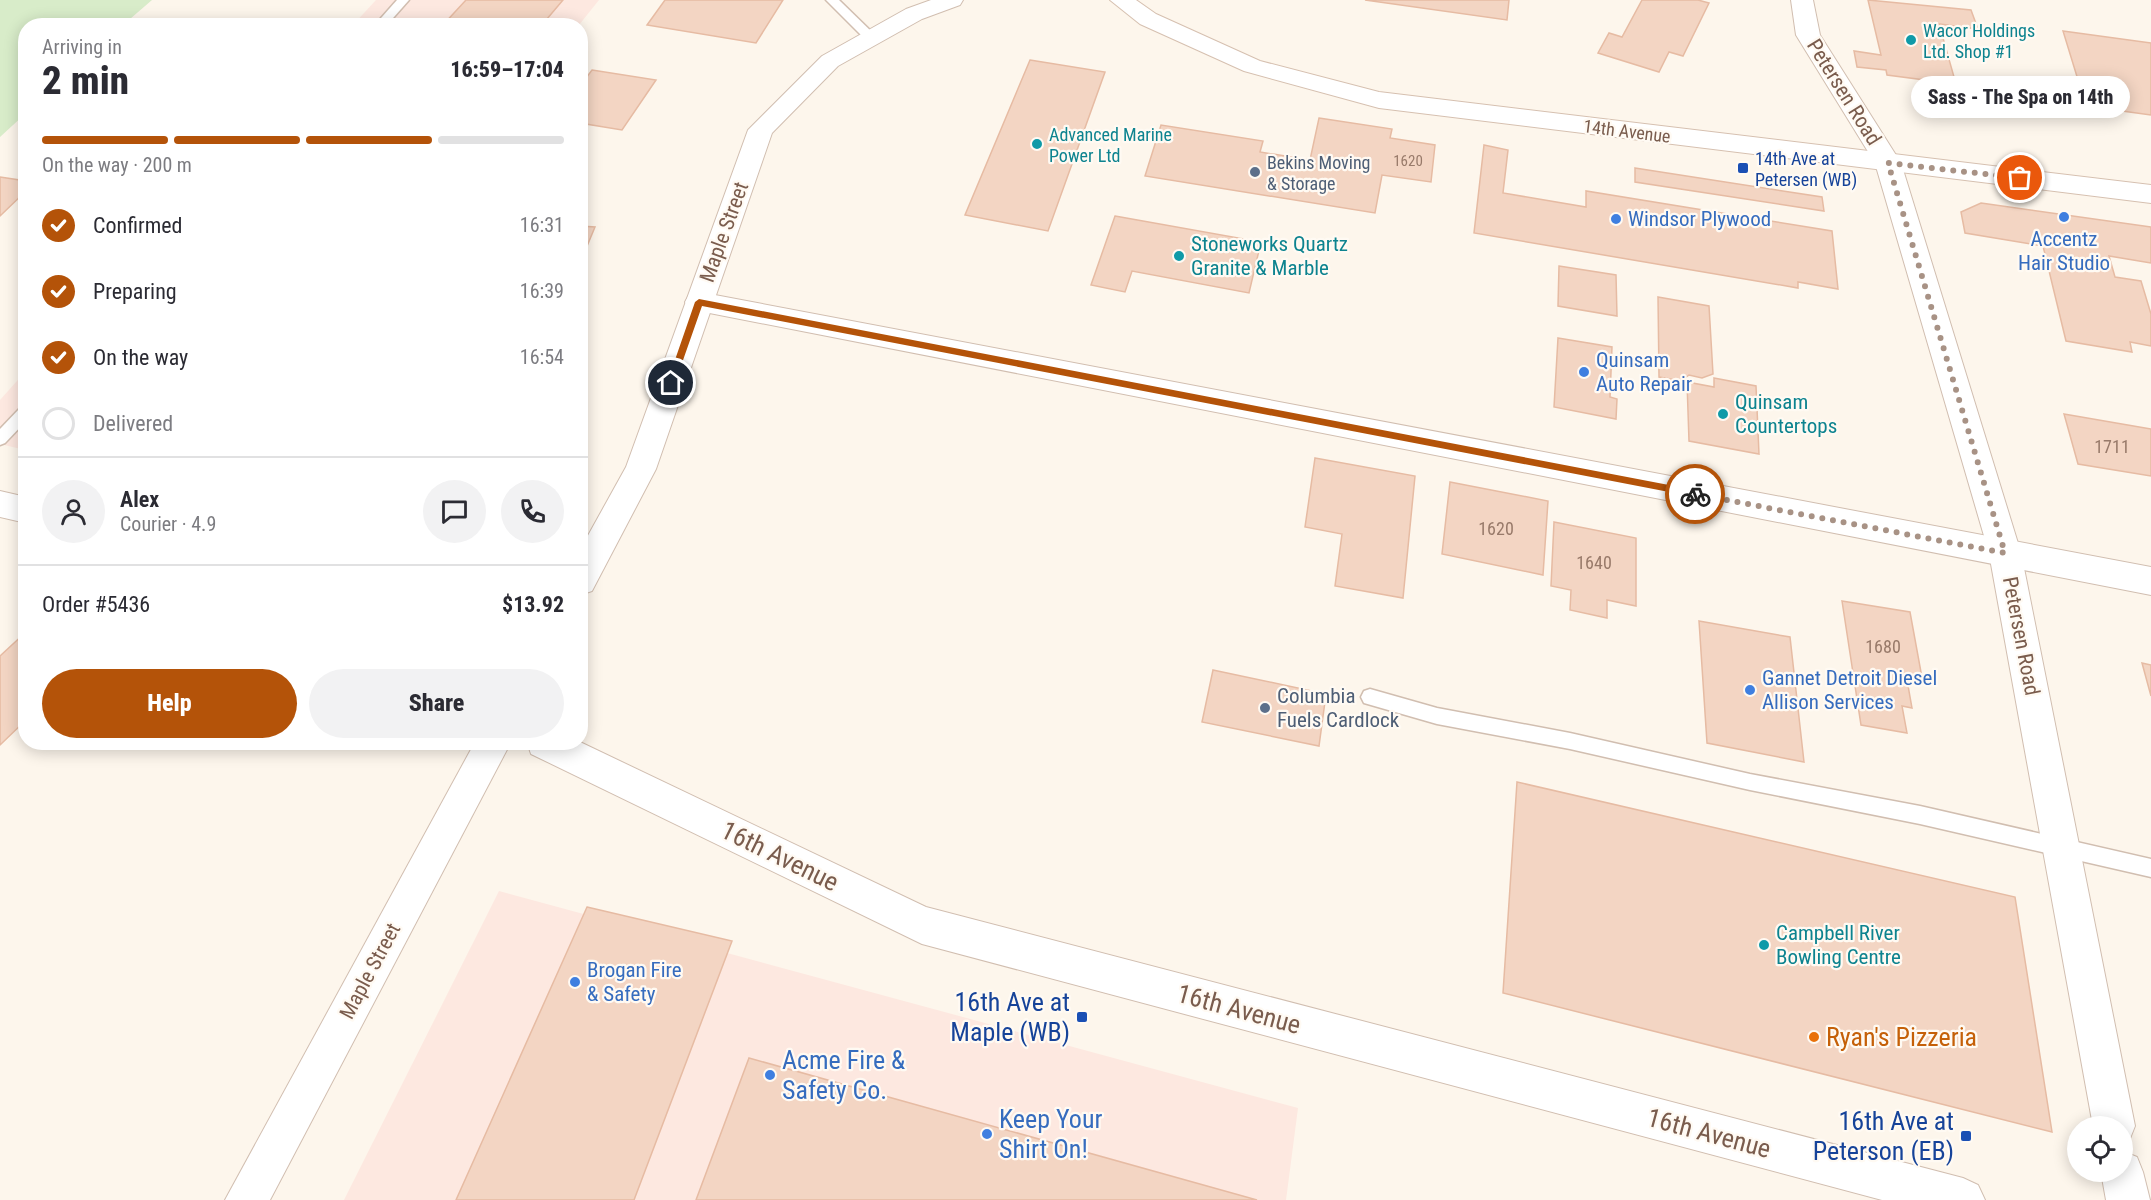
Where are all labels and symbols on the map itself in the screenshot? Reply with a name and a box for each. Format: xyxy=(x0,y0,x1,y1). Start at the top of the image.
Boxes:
place label: Wacor Holdings Ltd. Shop #1 xyxy=(1923,20,2035,62)
marker: Wacor Holdings Ltd. Shop #1 xyxy=(1904,33,1918,47)
street label: Petersen Road xyxy=(1802,35,1886,149)
callout: Sass - The Spa on 14th xyxy=(1910,76,2130,118)
street label: 14th Avenue xyxy=(1582,115,1672,147)
place label: Advanced Marine Power Ltd xyxy=(1049,124,1172,166)
marker: Advanced Marine Power Ltd xyxy=(1030,137,1044,151)
place label: 14th Ave at Petersen (WB) xyxy=(1755,148,1857,191)
place label: Bekins Moving & Storage xyxy=(1267,152,1371,194)
house number: 1620 xyxy=(1393,152,1423,170)
pin xyxy=(1994,152,2045,203)
marker: 14th Ave at Petersen (WB) xyxy=(1736,161,1750,175)
marker: Bekins Moving & Storage xyxy=(1248,165,1262,179)
street label: Maple Street xyxy=(695,179,753,285)
place label: Windsor Plywood xyxy=(1628,207,1771,231)
marker: Accentz Hair Studio xyxy=(2057,210,2071,224)
marker: Windsor Plywood xyxy=(1609,212,1623,226)
place label: Accentz Hair Studio xyxy=(2018,227,2110,275)
place label: Stoneworks Quartz Granite & Marble xyxy=(1191,232,1348,280)
marker: Stoneworks Quartz Granite & Marble xyxy=(1172,249,1186,263)
place label: Quinsam Auto Repair xyxy=(1596,348,1692,396)
pin xyxy=(645,357,696,408)
marker: Quinsam Auto Repair xyxy=(1577,365,1591,379)
place label: Quinsam Countertops xyxy=(1735,390,1837,438)
marker: Quinsam Countertops xyxy=(1716,407,1730,421)
house number: 1711 xyxy=(2094,436,2130,457)
courier xyxy=(1665,464,1725,524)
house number: 1620 xyxy=(1478,518,1514,539)
house number: 1640 xyxy=(1576,552,1612,573)
street label: Petersen Road xyxy=(1998,575,2044,697)
house number: 1680 xyxy=(1865,636,1901,657)
place label: Gannet Detroit Diesel Allison Services xyxy=(1762,666,1937,714)
marker: Gannet Detroit Diesel Allison Services xyxy=(1743,683,1757,697)
place label: Columbia Fuels Cardlock xyxy=(1277,684,1400,732)
marker: Columbia Fuels Cardlock xyxy=(1258,701,1272,715)
street label: 16th Avenue xyxy=(716,815,844,897)
street label: Maple Street xyxy=(335,919,405,1023)
place label: Campbell River Bowling Centre xyxy=(1776,921,1901,969)
marker: Campbell River Bowling Centre xyxy=(1757,938,1771,952)
place label: Brogan Fire & Safety xyxy=(587,958,682,1006)
marker: Brogan Fire & Safety xyxy=(568,975,582,989)
street label: 16th Avenue xyxy=(1174,978,1304,1040)
place label: 16th Ave at Maple (WB) xyxy=(950,987,1070,1047)
marker: 16th Ave at Maple (WB) xyxy=(1075,1010,1089,1024)
place label: Ryan's Pizzeria xyxy=(1826,1022,1977,1052)
marker: Ryan's Pizzeria xyxy=(1807,1030,1821,1044)
place label: Acme Fire & Safety Co. xyxy=(782,1045,905,1105)
marker: Acme Fire & Safety Co. xyxy=(763,1068,777,1082)
street label: 16th Avenue xyxy=(1644,1102,1774,1164)
place label: Keep Your Shirt On! xyxy=(999,1104,1102,1164)
place label: 16th Ave at Peterson (EB) xyxy=(1813,1106,1954,1166)
marker: Keep Your Shirt On! xyxy=(980,1127,994,1141)
marker: 16th Ave at Peterson (EB) xyxy=(1959,1129,1973,1143)

